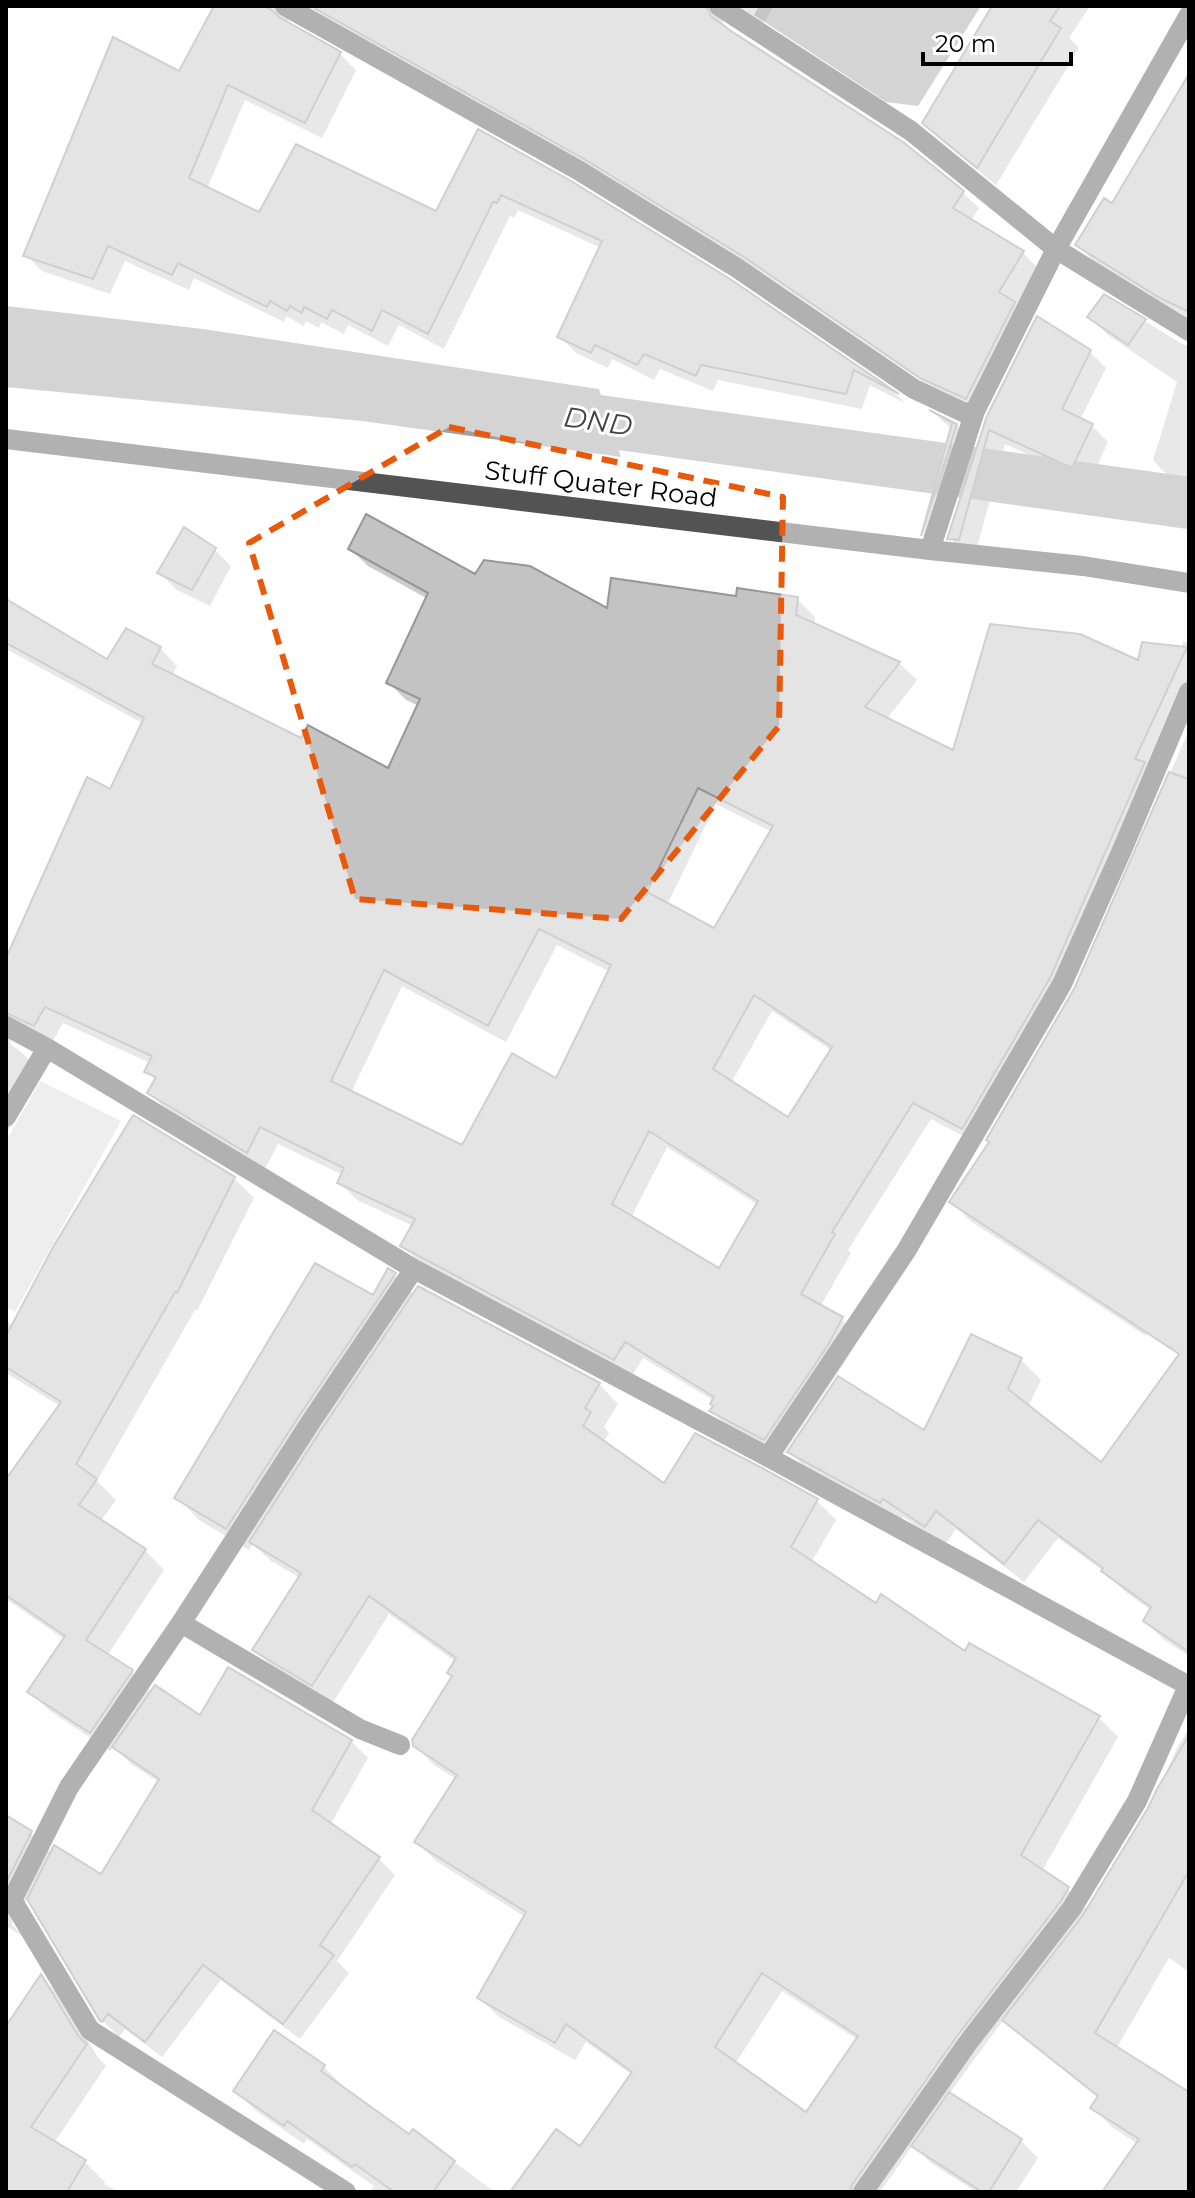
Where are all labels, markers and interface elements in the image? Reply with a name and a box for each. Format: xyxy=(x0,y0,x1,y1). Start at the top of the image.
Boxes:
scale bar xyxy=(923,16,1071,66)
text: 20 m xyxy=(935,29,996,58)
water label: DND xyxy=(561,399,635,443)
street label: Stuff Quater Road xyxy=(483,454,719,514)

